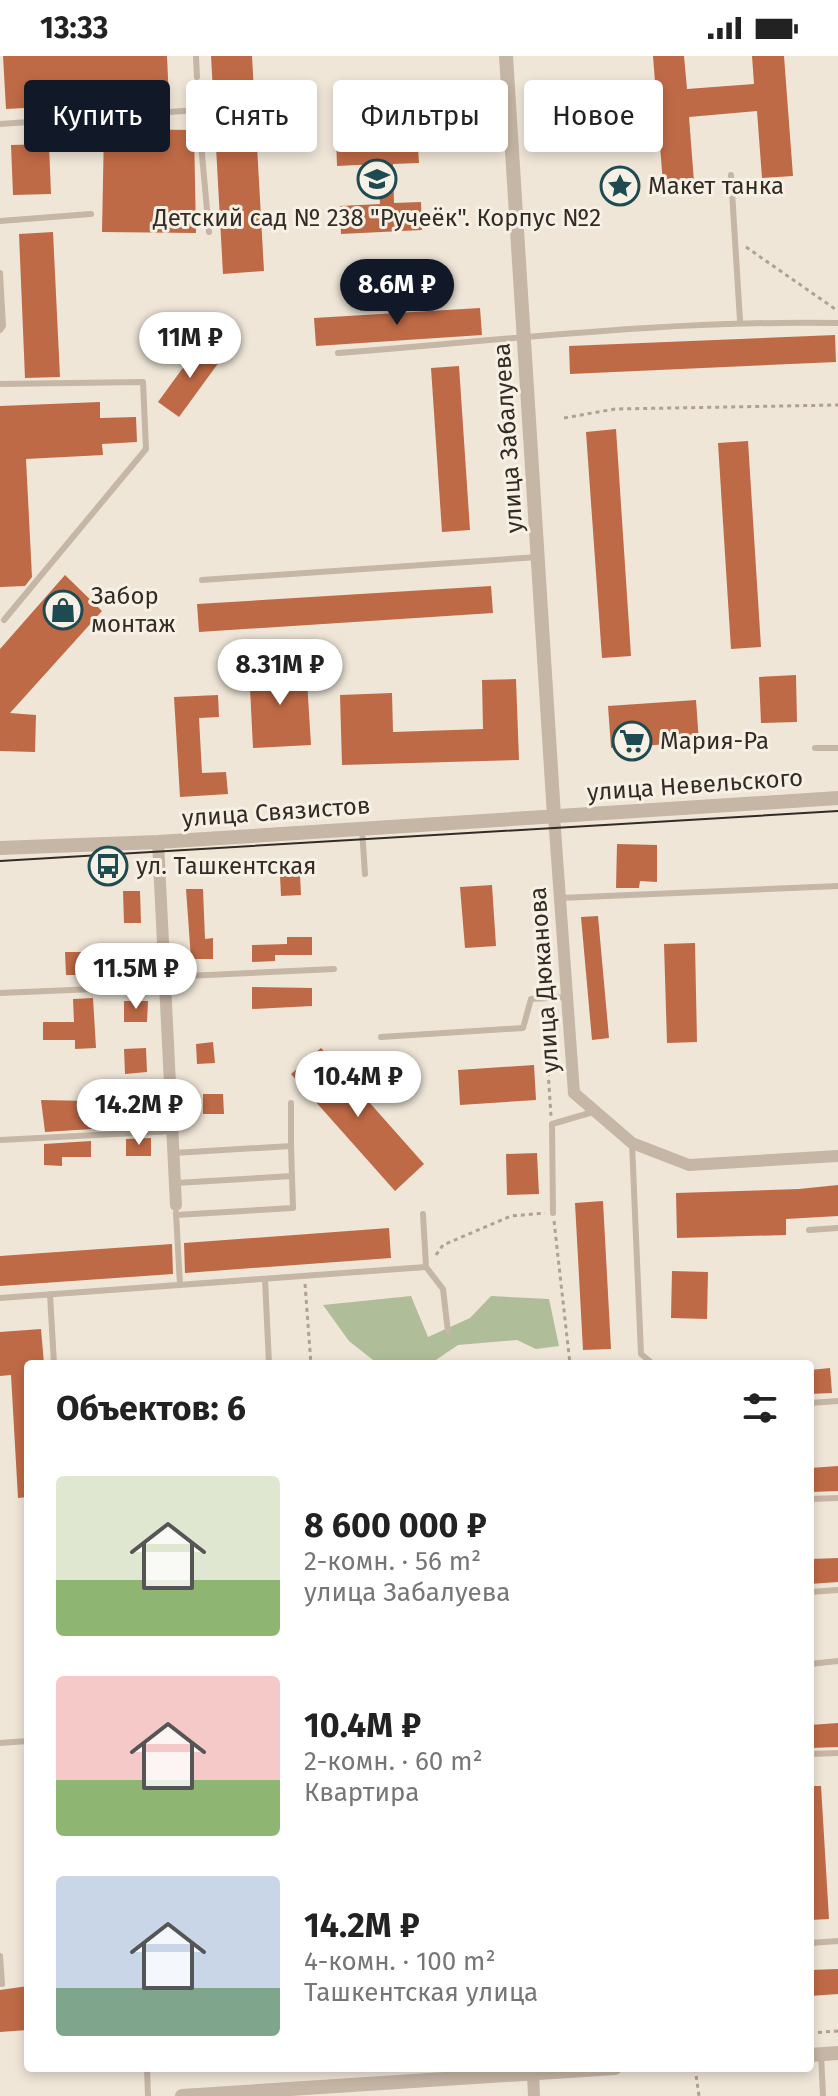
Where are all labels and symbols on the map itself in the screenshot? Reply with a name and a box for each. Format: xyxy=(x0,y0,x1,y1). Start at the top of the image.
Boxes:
school or university icon: Детский сад № 238 "Ручеёк". Корпус №2 xyxy=(356,158,398,200)
place icon: Макет танка xyxy=(599,165,641,207)
place label: Макет танка xyxy=(648,172,784,200)
place label: Детский сад № 238 "Ручеёк". Корпус №2 xyxy=(152,204,601,232)
pin: 8.6M ₽ xyxy=(332,259,462,327)
pin: 11M ₽ xyxy=(134,312,246,380)
street label: улица Забалуева xyxy=(487,342,529,534)
place label: Забор монтаж xyxy=(91,582,176,638)
shop icon: Забор монтаж xyxy=(42,589,84,631)
pin: 8.31M ₽ xyxy=(206,639,354,707)
supermarket icon: Мария-Ра xyxy=(611,720,653,762)
place label: Мария-Ра xyxy=(660,727,769,755)
street label: улица Невельского xyxy=(586,763,804,807)
street label: улица Связистов xyxy=(181,791,371,833)
bus stop icon: ул. Ташкентская xyxy=(87,845,129,887)
place label: ул. Ташкентская xyxy=(136,852,316,880)
street label: улица Дюканова xyxy=(524,886,564,1074)
pin: 11.5M ₽ xyxy=(62,943,210,1011)
pin: 10.4M ₽ xyxy=(284,1051,432,1119)
pin: 14.2M ₽ xyxy=(65,1079,213,1147)

